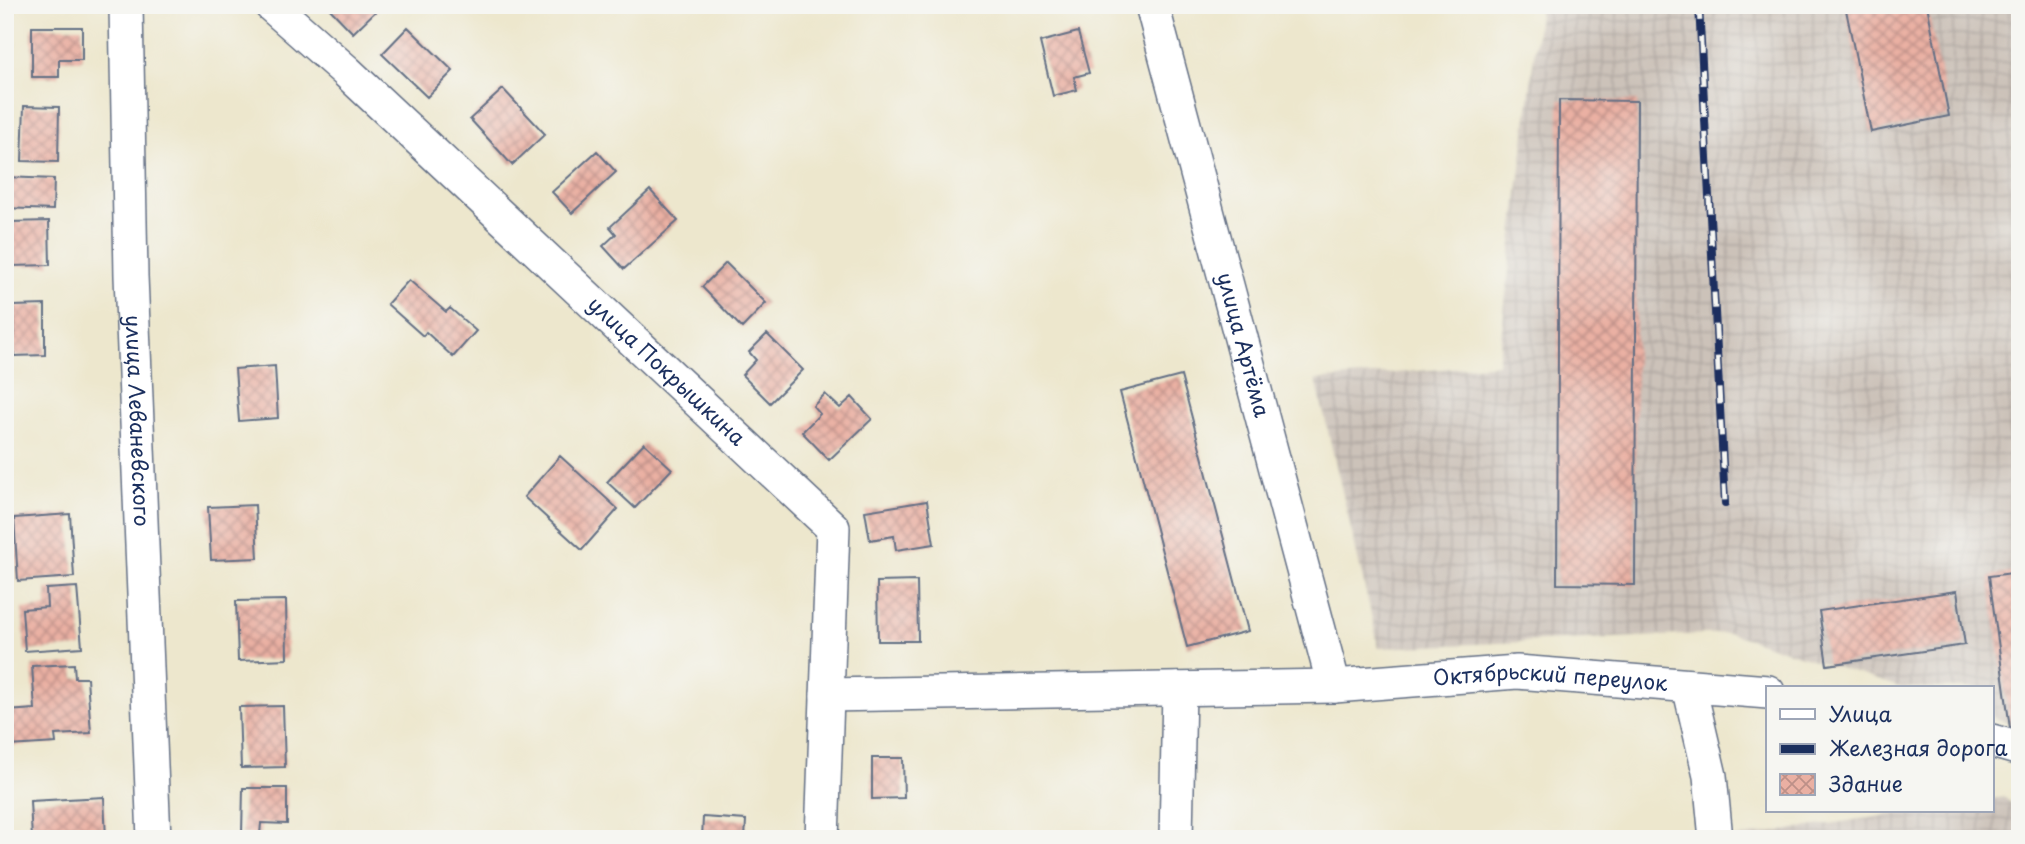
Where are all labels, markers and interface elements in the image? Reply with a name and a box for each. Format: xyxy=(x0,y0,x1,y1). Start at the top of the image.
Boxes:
street label: улица Артёма xyxy=(1210,269,1280,421)
street label: улица Покрышкина xyxy=(581,288,754,453)
street label: улица Леваневского xyxy=(119,314,159,527)
street label: Октябрьский переулок xyxy=(1432,654,1669,698)
legend xyxy=(1766,686,1994,812)
text: Улица xyxy=(1829,697,1892,729)
text: Железная дорога xyxy=(1829,731,2007,763)
text: Здание xyxy=(1829,767,1903,799)

